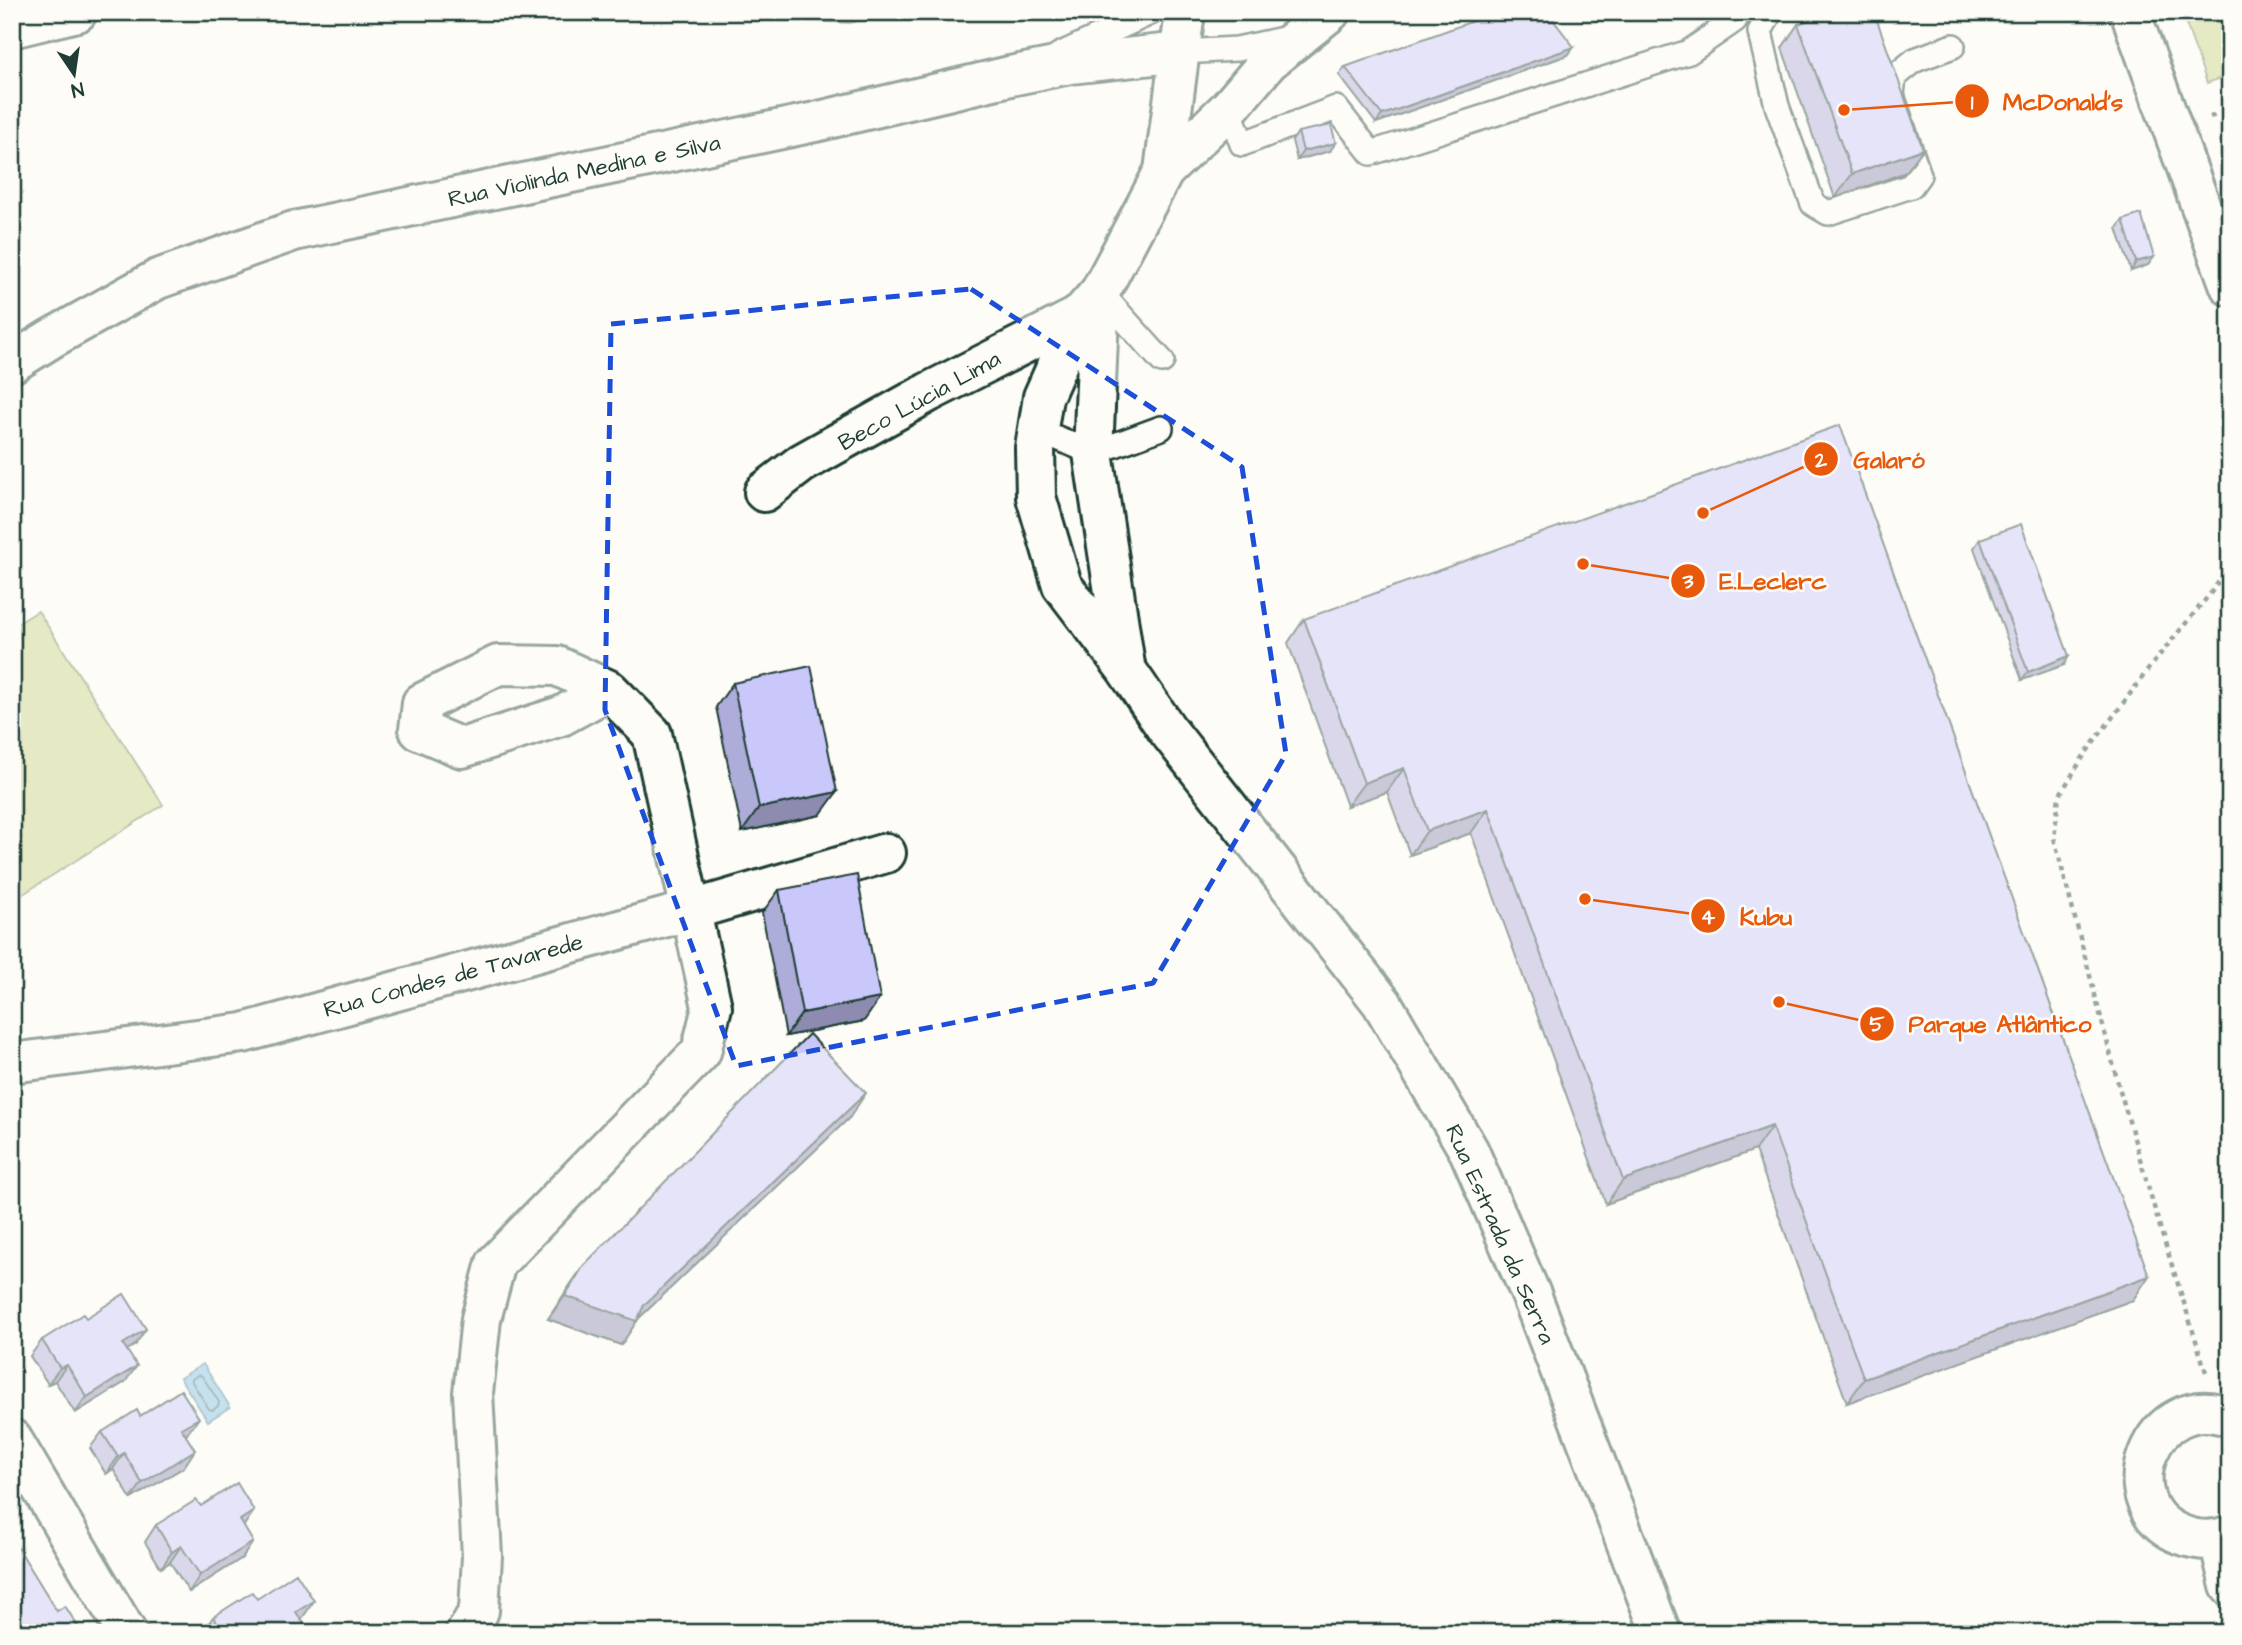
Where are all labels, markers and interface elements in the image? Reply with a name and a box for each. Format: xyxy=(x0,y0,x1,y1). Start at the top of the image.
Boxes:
north arrow xyxy=(38,38,108,108)
text: N xyxy=(69,75,86,104)
callout: McDonald's xyxy=(1954,79,2138,124)
text: McDonald's xyxy=(2003,86,2123,120)
text: 1 xyxy=(1971,88,1974,117)
street label: Rua Violinda Medina e Silva xyxy=(445,126,724,215)
street label: Beco Lúcia Lima xyxy=(833,343,1007,459)
callout: Galaró xyxy=(1804,437,1938,482)
text: Galaró xyxy=(1853,444,1925,478)
text: 2 xyxy=(1814,446,1828,475)
callout: E.Leclerc xyxy=(1670,558,1841,603)
text: E.Leclerc xyxy=(1719,565,1827,599)
text: 3 xyxy=(1682,567,1694,596)
callout: Kubu xyxy=(1691,894,1806,939)
text: Kubu xyxy=(1740,901,1792,935)
text: 4 xyxy=(1701,903,1716,932)
street label: Rua Condes de Tavarede xyxy=(320,926,586,1026)
callout: Parque Atlântico xyxy=(1859,1001,2105,1046)
text: Parque Atlântico xyxy=(1909,1008,2092,1042)
text: 5 xyxy=(1870,1010,1886,1039)
street label: Rua Estrada da Serra xyxy=(1437,1119,1563,1350)

